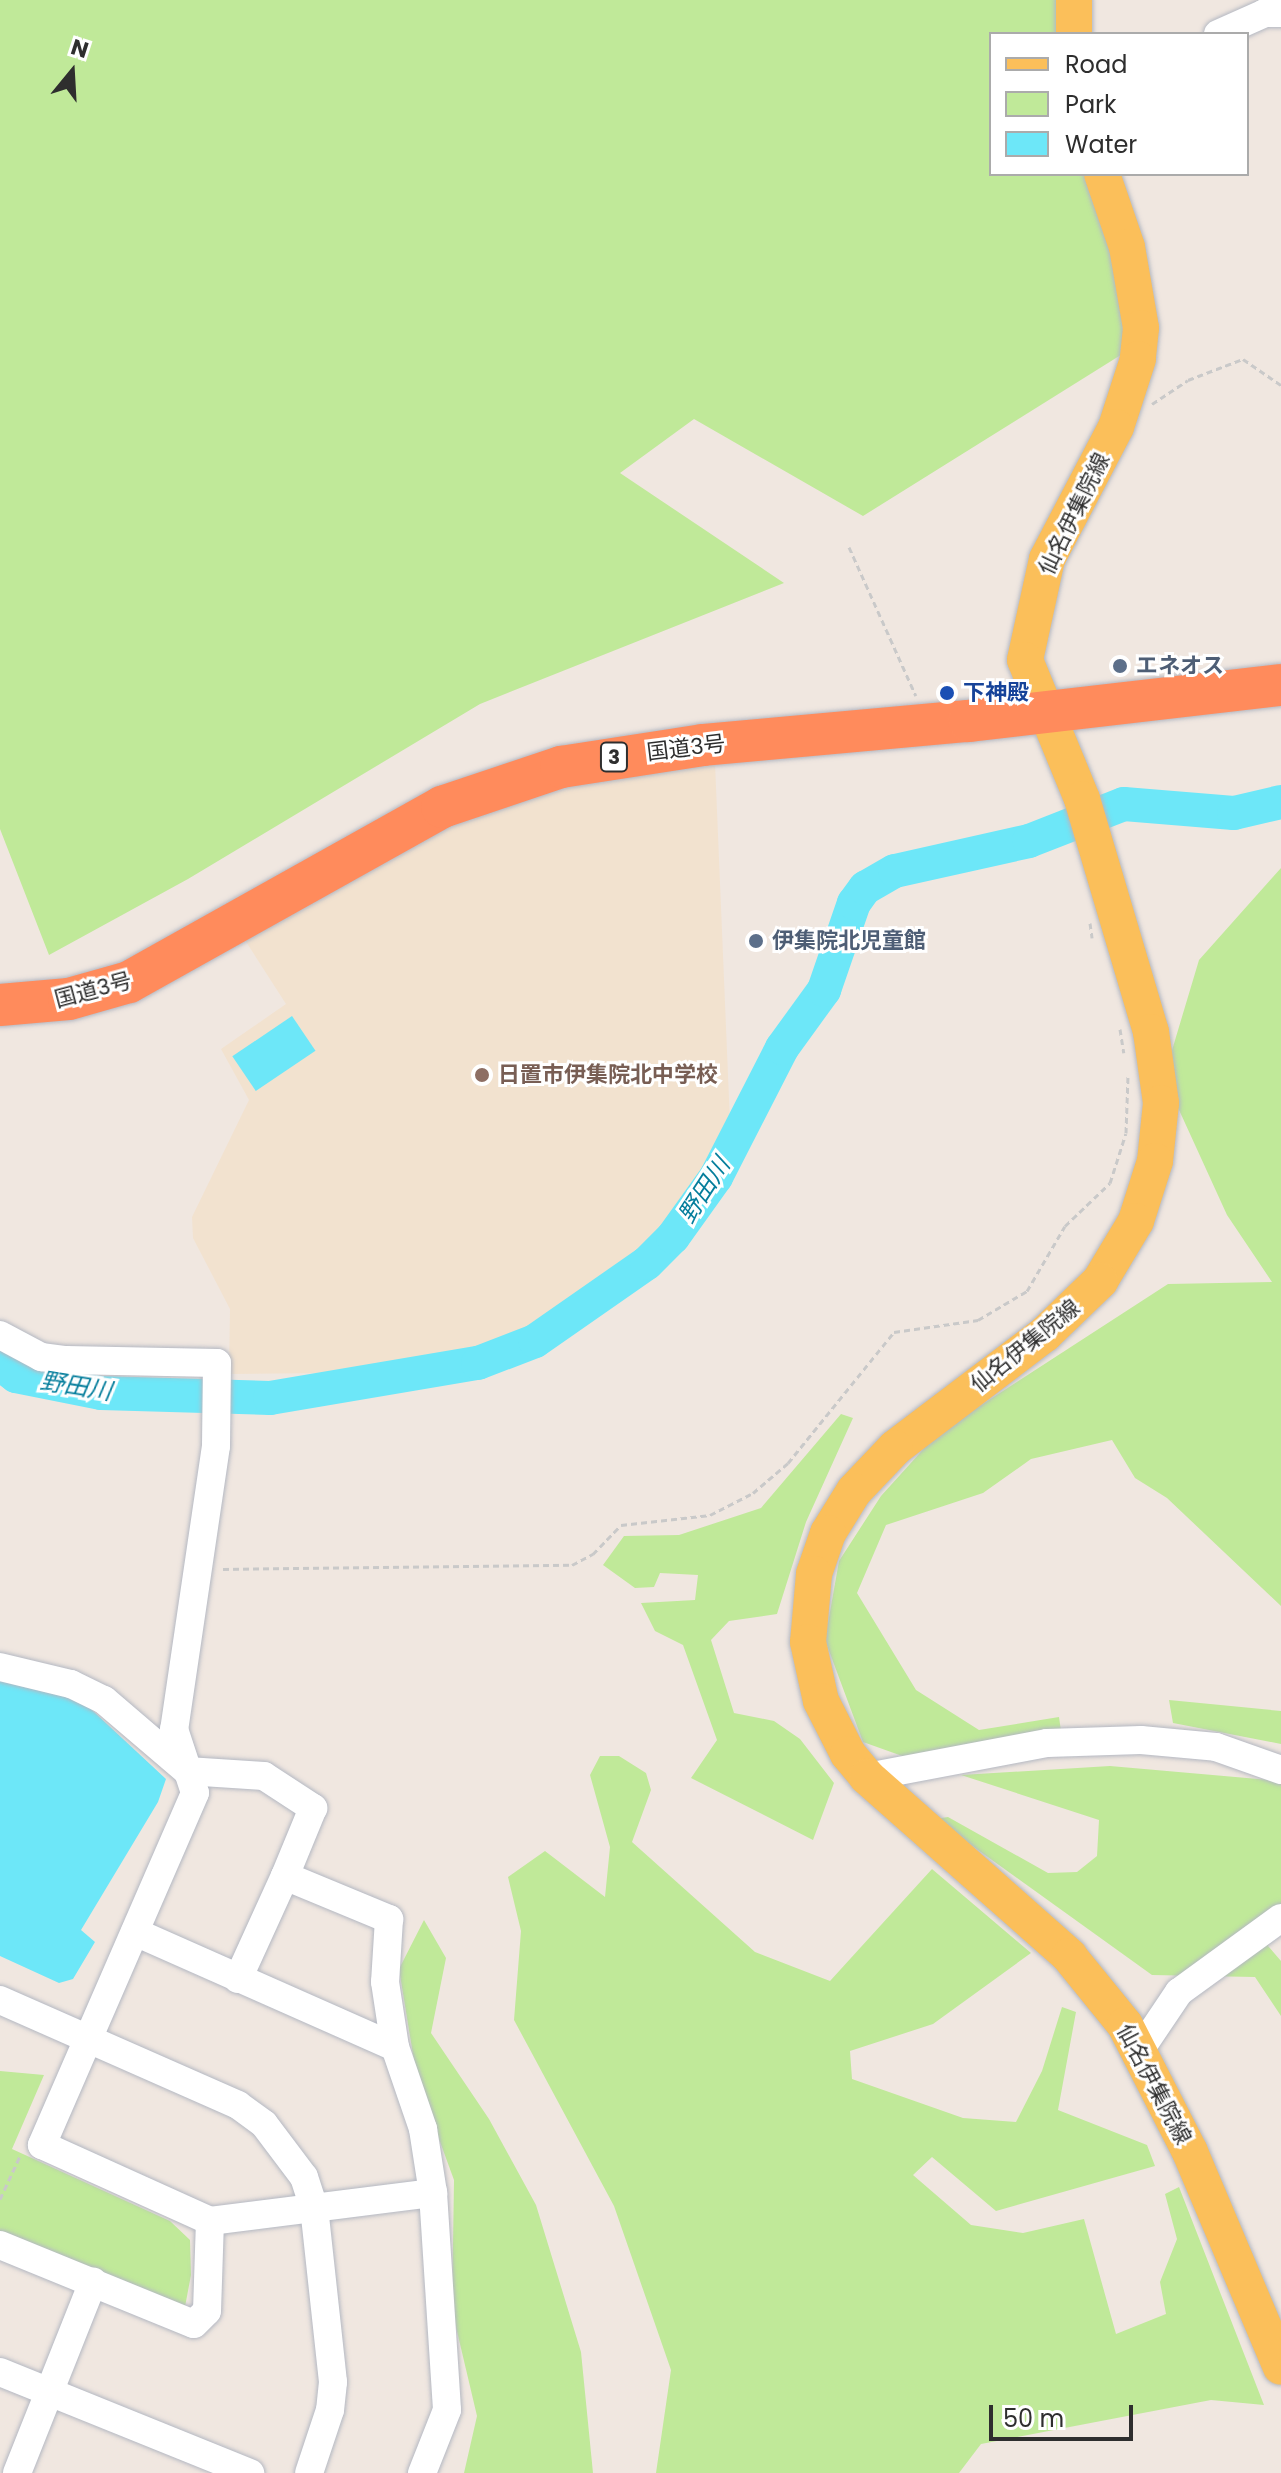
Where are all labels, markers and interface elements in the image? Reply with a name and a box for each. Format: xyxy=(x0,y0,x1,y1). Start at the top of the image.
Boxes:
text: N xyxy=(67,31,92,66)
north arrow xyxy=(32,32,112,112)
legend xyxy=(989,32,1249,176)
text: Road xyxy=(1065,48,1127,81)
text: Park xyxy=(1065,88,1116,121)
text: Water xyxy=(1065,128,1137,161)
street label: 仙名伊集院線 xyxy=(1033,449,1115,579)
place label: エネオス xyxy=(1136,653,1224,679)
marker: エネオス xyxy=(1111,657,1129,675)
place label: 下神殿 xyxy=(963,680,1029,706)
marker: 下神殿 xyxy=(938,684,956,702)
street label: 国道3号 xyxy=(645,730,727,766)
road number: 3 xyxy=(598,741,630,773)
place label: 伊集院北児童館 xyxy=(772,928,926,954)
marker: 伊集院北児童館 xyxy=(747,932,765,950)
street label: 国道3号 xyxy=(51,967,135,1013)
place label: 日置市伊集院北中学校 xyxy=(498,1062,718,1088)
marker: 日置市伊集院北中学校 xyxy=(473,1066,491,1084)
water label: 野田川 xyxy=(672,1152,736,1228)
street label: 仙名伊集院線 xyxy=(965,1294,1085,1398)
water label: 野田川 xyxy=(38,1366,114,1406)
street label: 仙名伊集院線 xyxy=(1111,2020,1197,2148)
scale bar xyxy=(993,2389,1137,2439)
text: 50 m xyxy=(1003,2402,1064,2435)

